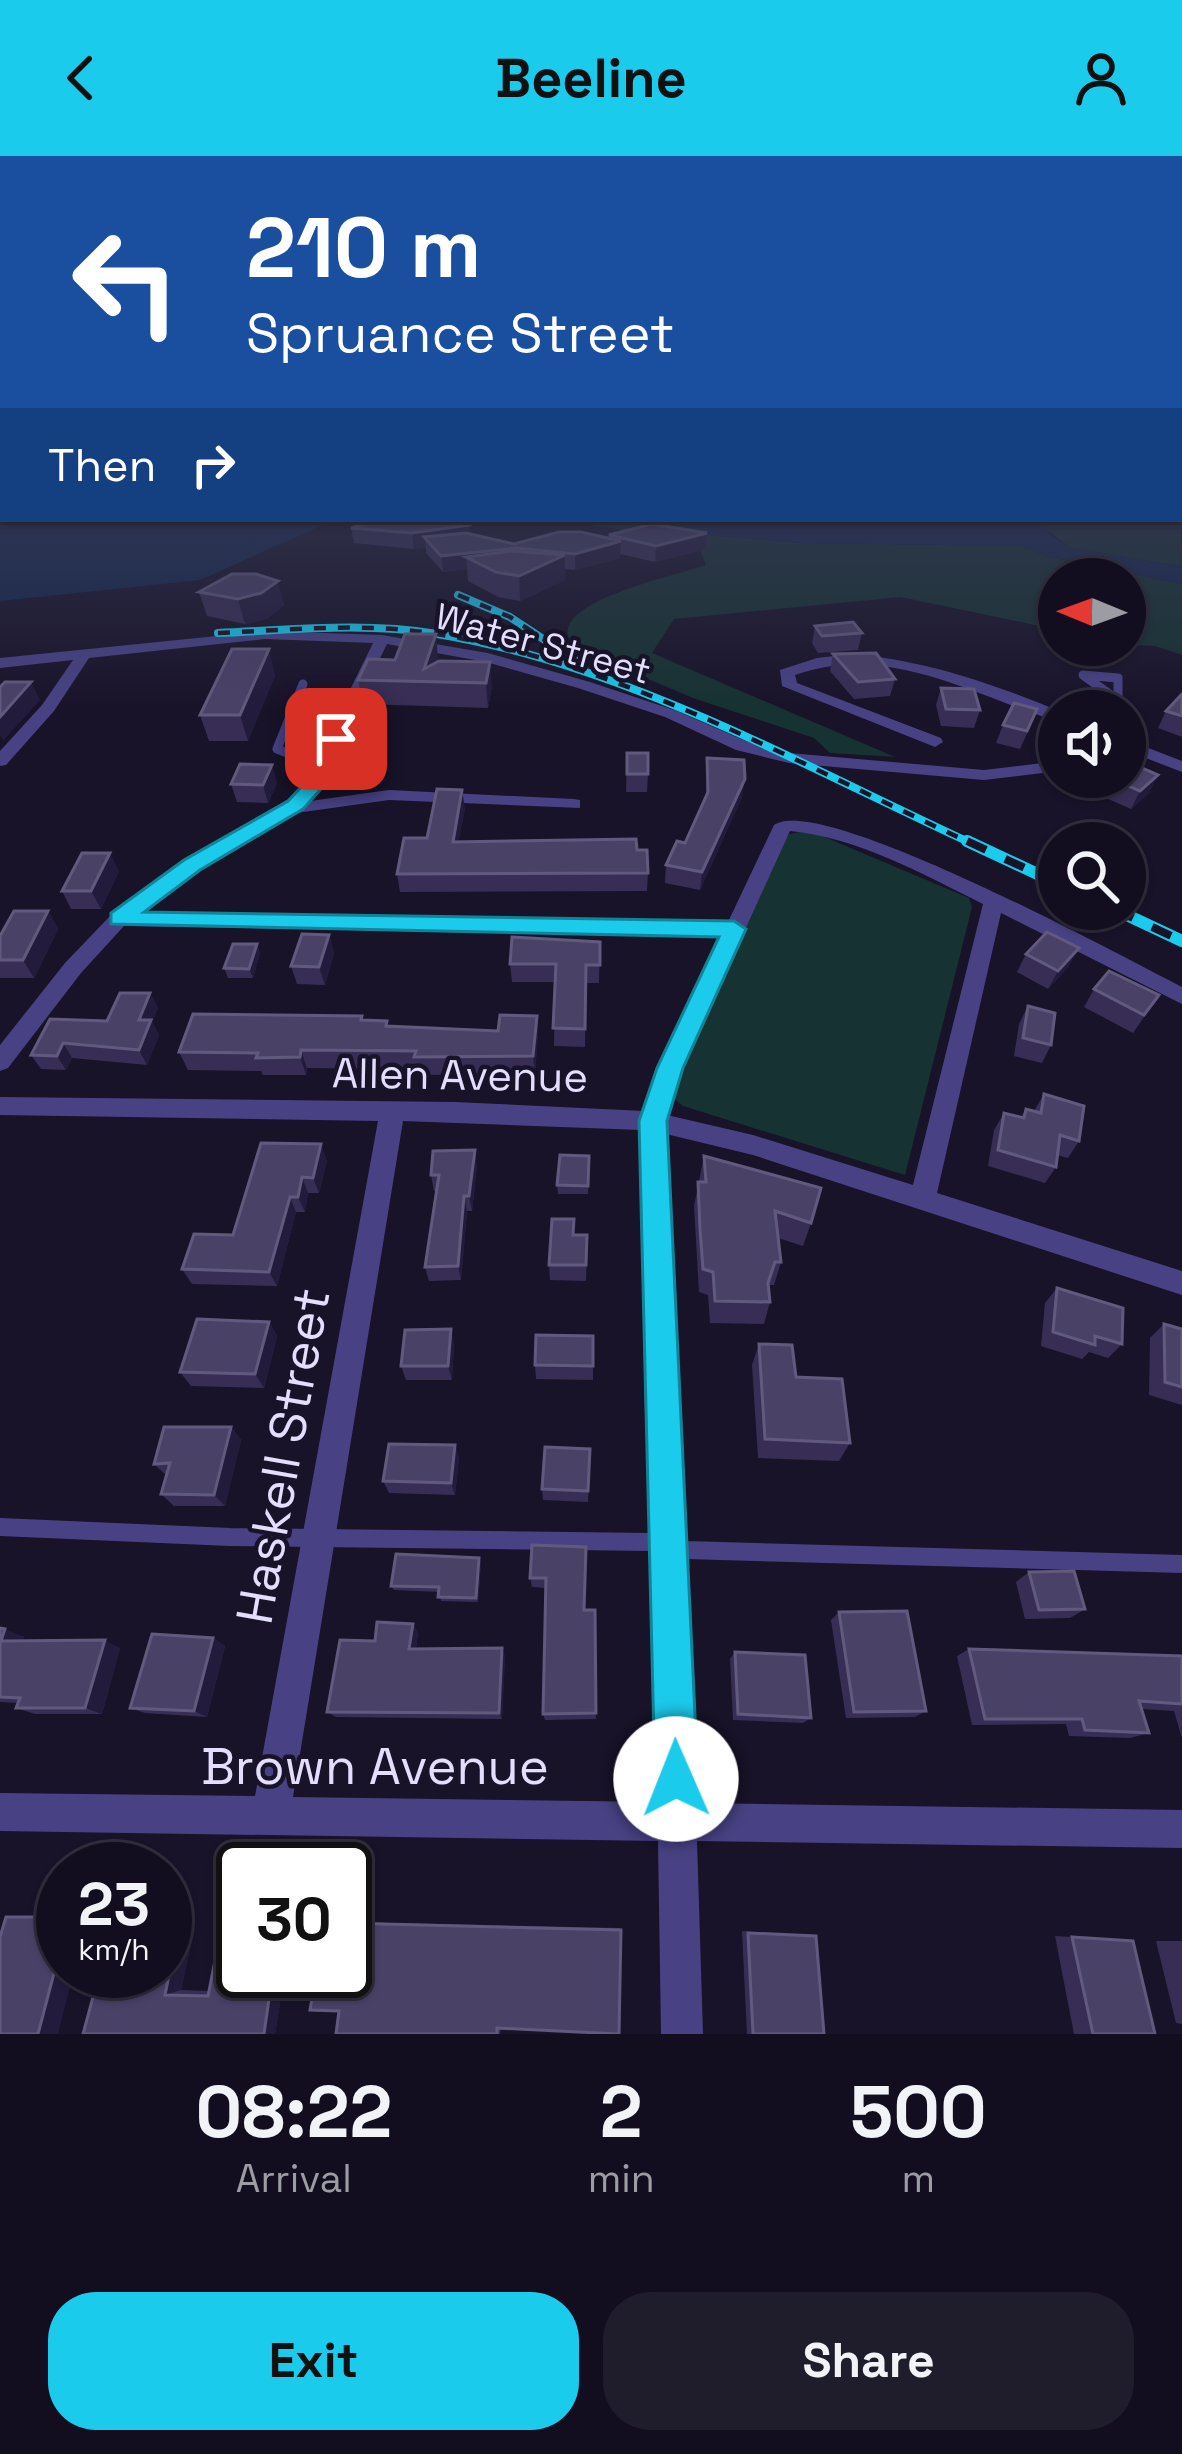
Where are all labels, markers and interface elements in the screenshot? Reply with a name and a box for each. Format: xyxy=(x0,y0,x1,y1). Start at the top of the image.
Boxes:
text: Beeline xyxy=(495,44,687,113)
icon: back xyxy=(48,45,114,111)
icon: person xyxy=(1068,45,1134,111)
text: 210 m xyxy=(246,194,481,302)
icon: left xyxy=(48,204,204,360)
text: Spruance Street xyxy=(246,299,675,368)
icon: right xyxy=(180,432,246,498)
text: Then xyxy=(48,437,156,494)
north arrow xyxy=(1038,558,1146,666)
map controls xyxy=(1038,558,1146,930)
street label: Water Street xyxy=(430,593,656,695)
pin xyxy=(285,688,387,790)
button: sound xyxy=(1038,690,1146,798)
icon: arrive xyxy=(303,706,369,772)
button: search xyxy=(1038,822,1146,930)
street label: Allen Avenue xyxy=(331,1046,589,1104)
street label: Haskell Street xyxy=(222,1283,344,1629)
position arrow xyxy=(613,1716,739,1842)
street label: Brown Avenue xyxy=(201,1734,549,1799)
speed limit sign: 30 xyxy=(216,1842,372,1998)
text: 23 xyxy=(78,1866,150,1943)
text: km/h xyxy=(78,1930,150,1969)
text: 08:22 xyxy=(195,2066,392,2158)
text: 2 xyxy=(600,2066,643,2158)
text: 500 xyxy=(850,2066,987,2158)
text: Arrival xyxy=(236,2154,352,2203)
text: min xyxy=(588,2154,655,2203)
text: m xyxy=(902,2154,935,2203)
button: Exit xyxy=(48,2292,579,2430)
button: Share xyxy=(603,2292,1134,2430)

